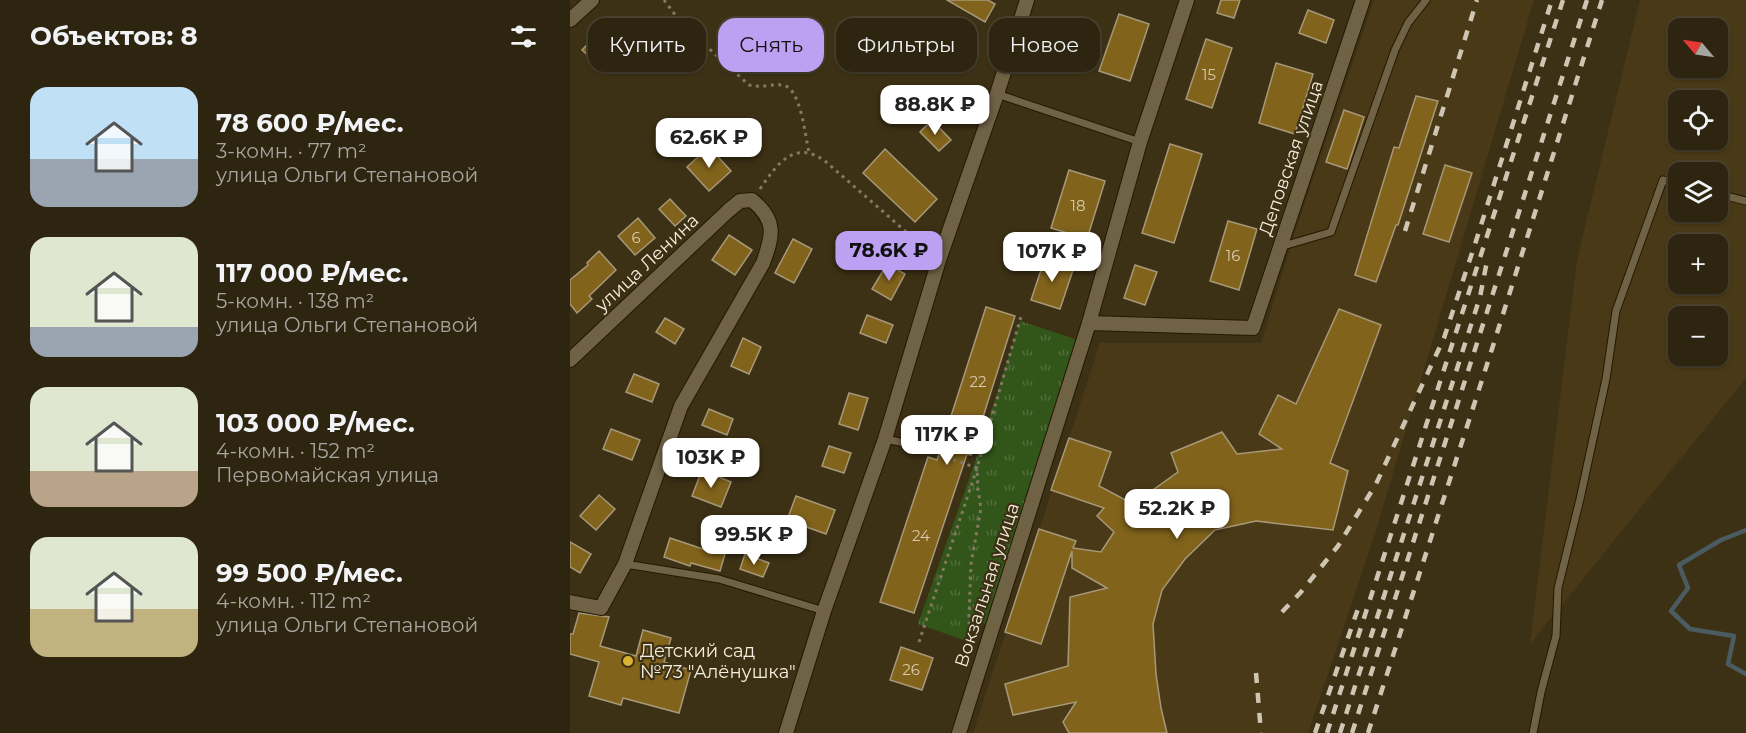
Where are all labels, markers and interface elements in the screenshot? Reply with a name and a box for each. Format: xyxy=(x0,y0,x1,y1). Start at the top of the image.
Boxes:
chip: Купить xyxy=(588,18,706,72)
chip: Снять xyxy=(718,18,824,72)
chip: Фильтры xyxy=(836,18,977,72)
chip: Новое xyxy=(989,18,1100,72)
north arrow xyxy=(1668,18,1728,78)
map controls xyxy=(1668,18,1728,366)
text: Объектов: 8 xyxy=(30,20,198,52)
icon: filters xyxy=(507,20,540,53)
house number: 15 xyxy=(1202,65,1216,84)
street label: Деповская улица xyxy=(1254,78,1328,238)
pin: 88.8K ₽ xyxy=(880,85,990,136)
button: locate xyxy=(1668,90,1728,150)
text: 88.8K ₽ xyxy=(894,92,976,116)
text: 78 600 ₽/мес. xyxy=(216,107,404,139)
icon: home xyxy=(78,111,150,183)
pin: 62.6K ₽ xyxy=(654,118,764,169)
text: 62.6K ₽ xyxy=(670,125,748,149)
text: 3-комн. · 77 m² xyxy=(216,139,367,163)
button: layers xyxy=(1668,162,1728,222)
text: улица Ольги Степановой xyxy=(216,163,478,187)
house number: 18 xyxy=(1071,196,1086,215)
street label: улица Ленина xyxy=(590,209,703,317)
house number: 6 xyxy=(631,228,641,247)
pin: 78.6K ₽ xyxy=(834,231,944,282)
pin: 107K ₽ xyxy=(1003,232,1101,283)
button: + xyxy=(1668,234,1728,294)
text: 78.6K ₽ xyxy=(849,238,929,262)
text: 107K ₽ xyxy=(1017,239,1087,263)
house number: 16 xyxy=(1226,246,1240,265)
text: 117 000 ₽/мес. xyxy=(216,257,408,289)
icon: home xyxy=(78,261,150,333)
text: 5-комн. · 138 m² xyxy=(216,289,374,313)
button: − xyxy=(1668,306,1728,366)
text: улица Ольги Степановой xyxy=(216,313,478,337)
house number: 22 xyxy=(969,372,987,391)
text: 103 000 ₽/мес. xyxy=(216,407,415,439)
icon: home xyxy=(78,411,150,483)
pin: 117K ₽ xyxy=(898,415,996,466)
text: 117K ₽ xyxy=(915,422,979,446)
pin: 103K ₽ xyxy=(662,438,760,489)
text: 4-комн. · 152 m² xyxy=(216,439,375,463)
text: 103K ₽ xyxy=(676,445,746,469)
text: Первомайская улица xyxy=(216,463,439,487)
pin: 52.2K ₽ xyxy=(1122,489,1232,540)
text: 52.2K ₽ xyxy=(1138,496,1216,520)
street label: Вокзальная улица xyxy=(950,500,1024,670)
pin: 99.5K ₽ xyxy=(699,515,809,566)
text: 99.5K ₽ xyxy=(715,522,793,546)
house number: 24 xyxy=(912,526,930,545)
text: 99 500 ₽/мес. xyxy=(216,557,403,589)
icon: home xyxy=(78,561,150,633)
text: 4-комн. · 112 m² xyxy=(216,589,371,613)
text: улица Ольги Степановой xyxy=(216,613,478,637)
place label: Детский сад №73 "Алёнушка" xyxy=(640,640,796,683)
marker: Детский сад №73 "Алёнушка" xyxy=(621,654,635,668)
house number: 26 xyxy=(902,660,920,679)

